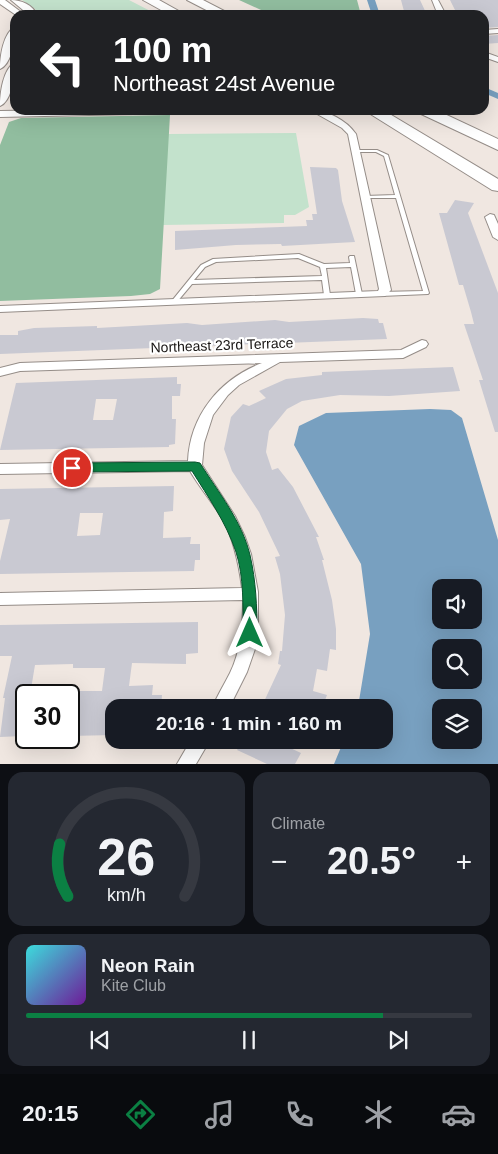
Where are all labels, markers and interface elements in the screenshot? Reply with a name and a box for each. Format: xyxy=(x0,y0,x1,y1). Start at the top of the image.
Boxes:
icon: left xyxy=(30,30,95,95)
text: 100 m xyxy=(113,30,212,69)
text: Northeast 24st Avenue xyxy=(113,71,335,96)
street label: Northeast 23rd Terrace xyxy=(150,335,294,355)
pin xyxy=(51,447,93,489)
icon: arrive xyxy=(58,454,86,482)
map controls xyxy=(432,579,482,749)
button: sound xyxy=(432,579,482,629)
position arrow xyxy=(223,606,275,658)
button: search xyxy=(432,639,482,689)
speed limit sign: 30 xyxy=(15,684,80,749)
button: layers xyxy=(432,699,482,749)
text: 20:16 · 1 min · 160 m xyxy=(156,713,342,734)
text: Climate xyxy=(271,815,325,832)
text: 26 xyxy=(98,828,155,886)
text: 20.5° xyxy=(327,840,416,882)
text: − xyxy=(271,846,287,877)
text: + xyxy=(456,846,472,877)
text: km/h xyxy=(107,885,146,905)
text: Neon Rain xyxy=(101,955,195,976)
text: Kite Club xyxy=(101,977,166,994)
icon: previous xyxy=(86,1026,114,1054)
icon: pause xyxy=(235,1026,263,1054)
icon: next xyxy=(384,1026,412,1054)
icon: directions xyxy=(123,1097,158,1132)
icon: music xyxy=(202,1097,237,1132)
icon: phone xyxy=(282,1097,317,1132)
icon: climate xyxy=(361,1097,396,1132)
icon: car xyxy=(441,1097,476,1132)
text: 20:15 xyxy=(22,1101,79,1126)

